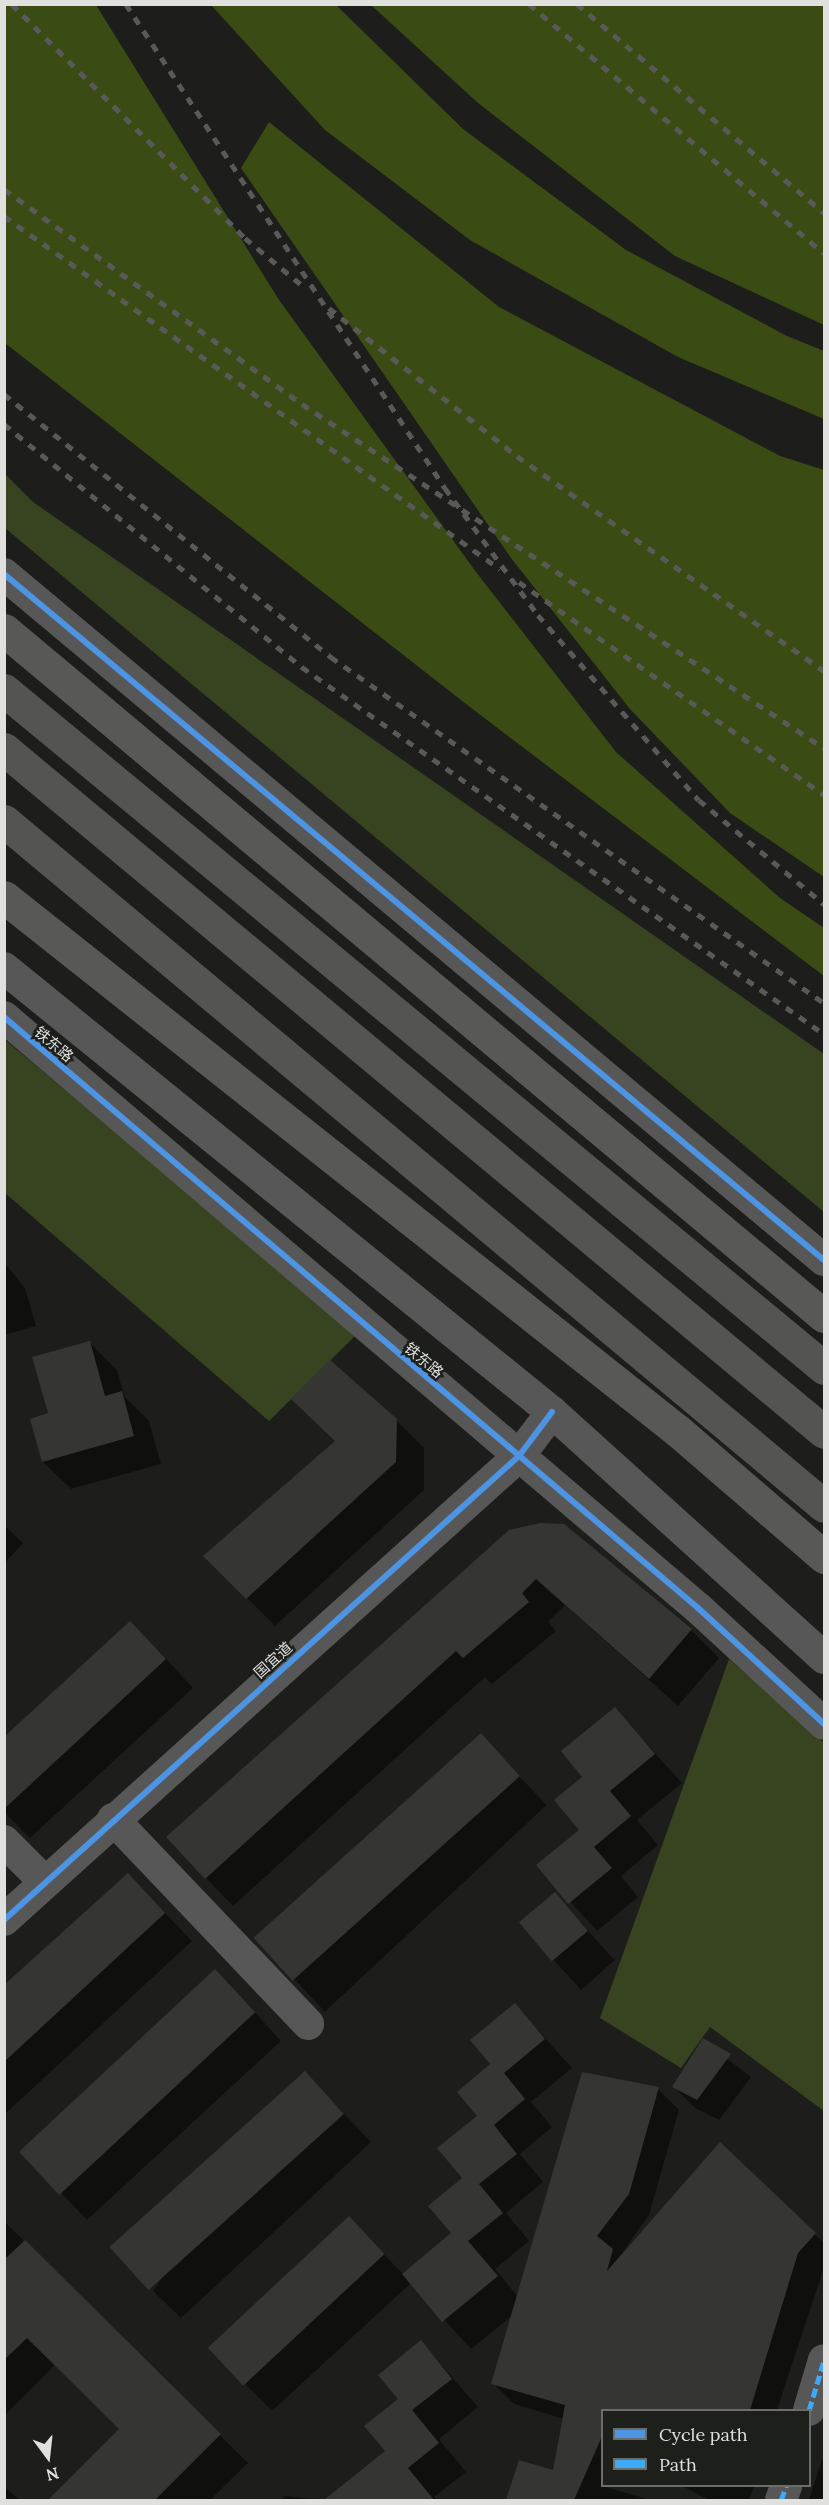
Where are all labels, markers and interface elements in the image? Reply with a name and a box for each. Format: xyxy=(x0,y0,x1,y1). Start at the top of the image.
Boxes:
street label: 铁东路 xyxy=(31,1023,77,1065)
street label: 铁东路 xyxy=(401,1339,447,1381)
street label: 国宜道 xyxy=(250,1638,296,1682)
legend xyxy=(601,2409,811,2487)
text: Cycle path xyxy=(659,2423,748,2446)
north arrow xyxy=(18,2427,78,2487)
text: Path xyxy=(659,2453,697,2476)
text: N xyxy=(44,2463,61,2486)

